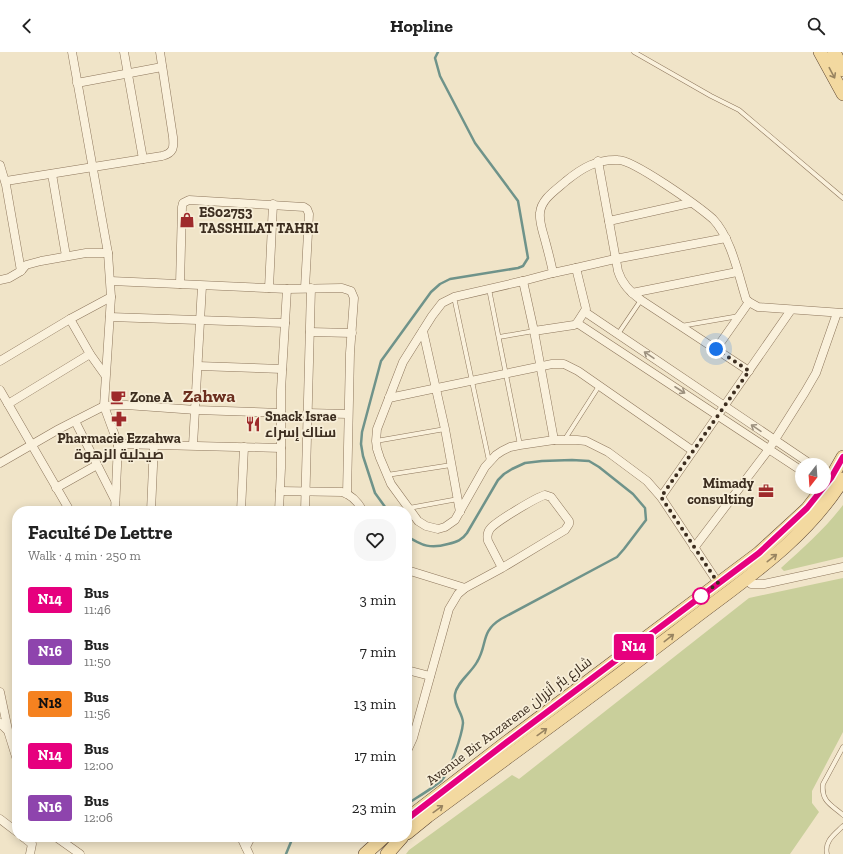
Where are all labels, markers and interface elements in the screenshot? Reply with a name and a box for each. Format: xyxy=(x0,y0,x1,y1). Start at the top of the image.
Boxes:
icon: back xyxy=(16,15,38,37)
text: Hopline xyxy=(390,15,453,37)
icon: search xyxy=(805,15,827,37)
one-way arrow xyxy=(828,67,836,79)
place label: ES02753 TASSHILAT TAHRI xyxy=(199,204,319,237)
shop icon: ES02753 TASSHILAT TAHRI xyxy=(178,211,196,229)
your location xyxy=(706,339,726,359)
one-way arrow xyxy=(643,351,654,359)
district label: Zahwa xyxy=(183,385,235,407)
one-way arrow xyxy=(674,387,686,395)
cafe icon: Zone A xyxy=(109,388,127,406)
place label: Zone A xyxy=(130,389,173,406)
place label: Snack Israe سناك إسراء xyxy=(265,408,337,442)
pharmacy icon: Pharmacie Ezzahwa صيدلية الزهوة xyxy=(110,410,128,428)
restaurant icon: Snack Israe سناك إسراء xyxy=(244,415,262,433)
one-way arrow xyxy=(751,424,762,432)
place label: Pharmacie Ezzahwa صيدلية الزهوة xyxy=(57,430,181,463)
north arrow xyxy=(795,458,831,494)
map controls xyxy=(795,458,831,494)
place label: Mimady consulting xyxy=(687,475,755,508)
office icon: Mimady consulting xyxy=(757,482,775,500)
button: heart xyxy=(354,519,396,561)
text: Faculté De Lettre xyxy=(28,521,172,544)
text: Walk · 4 min · 250 m xyxy=(28,548,141,563)
one-way arrow xyxy=(767,554,778,563)
text: Bus xyxy=(84,584,109,602)
unlabelled marker xyxy=(692,587,710,605)
text: N14 xyxy=(38,591,62,608)
text: 3 min xyxy=(360,591,396,609)
text: 11:46 xyxy=(84,602,111,617)
one-way arrow xyxy=(664,633,675,642)
line badge: N14 xyxy=(611,634,657,660)
text: Bus xyxy=(84,636,109,654)
text: N14 xyxy=(622,638,646,655)
text: N16 xyxy=(38,643,62,660)
text: 7 min xyxy=(360,643,396,661)
street label: Avenue Bir Anzarene شارع بئر أنزران xyxy=(422,652,595,789)
text: 11:50 xyxy=(84,654,111,669)
text: Bus xyxy=(84,688,109,706)
text: N18 xyxy=(38,695,62,712)
text: 13 min xyxy=(354,695,396,713)
text: 11:56 xyxy=(84,706,110,721)
one-way arrow xyxy=(537,728,548,736)
text: Bus xyxy=(84,740,109,758)
text: N14 xyxy=(38,747,62,764)
text: 17 min xyxy=(354,747,396,765)
text: 12:00 xyxy=(84,758,114,773)
text: Bus xyxy=(84,792,109,810)
text: N16 xyxy=(38,799,62,816)
text: 23 min xyxy=(352,799,396,817)
one-way arrow xyxy=(432,805,443,813)
text: 12:06 xyxy=(84,810,113,825)

